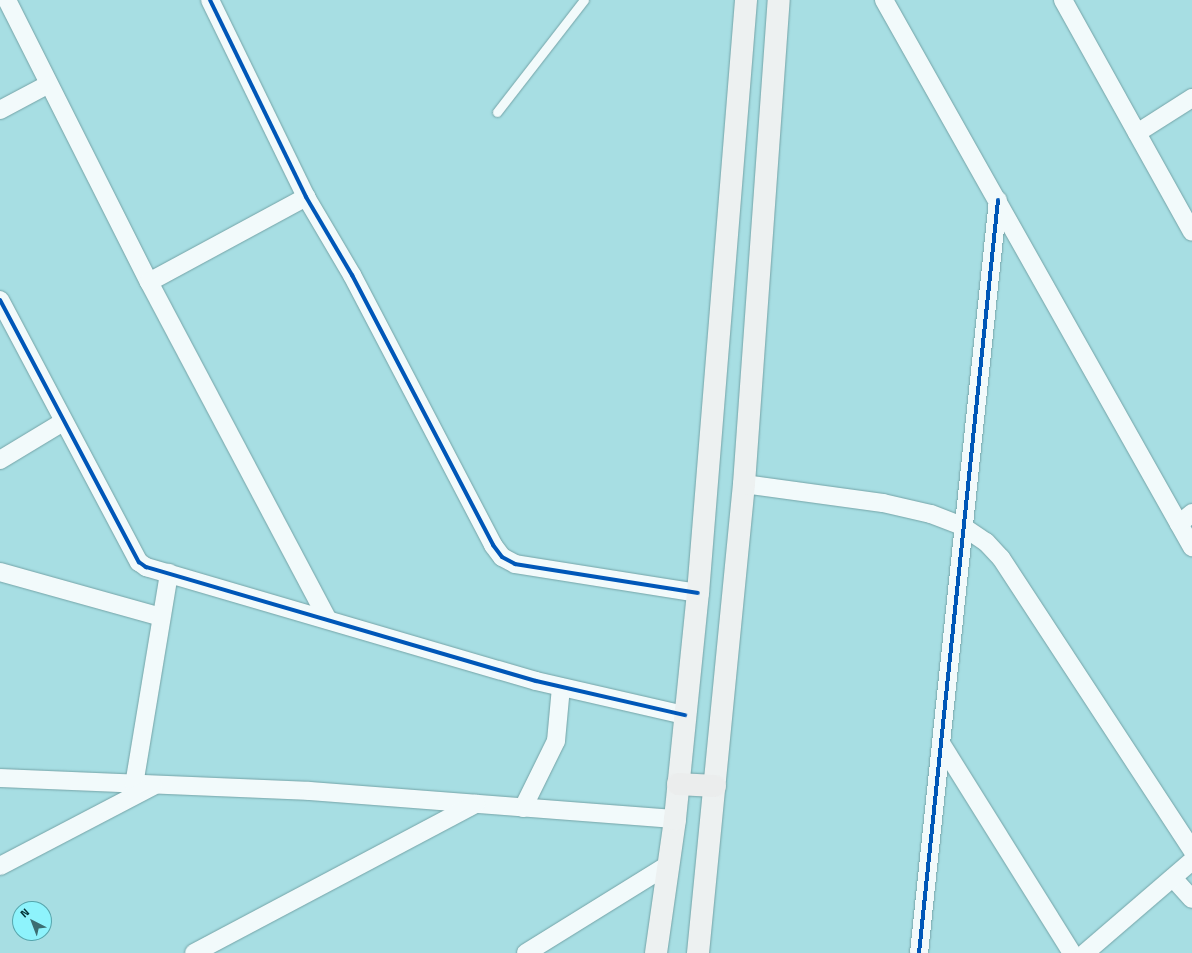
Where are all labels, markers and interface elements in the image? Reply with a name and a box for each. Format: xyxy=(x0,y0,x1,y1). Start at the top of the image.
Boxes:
north arrow xyxy=(12,901,52,941)
text: N xyxy=(16,904,33,921)

